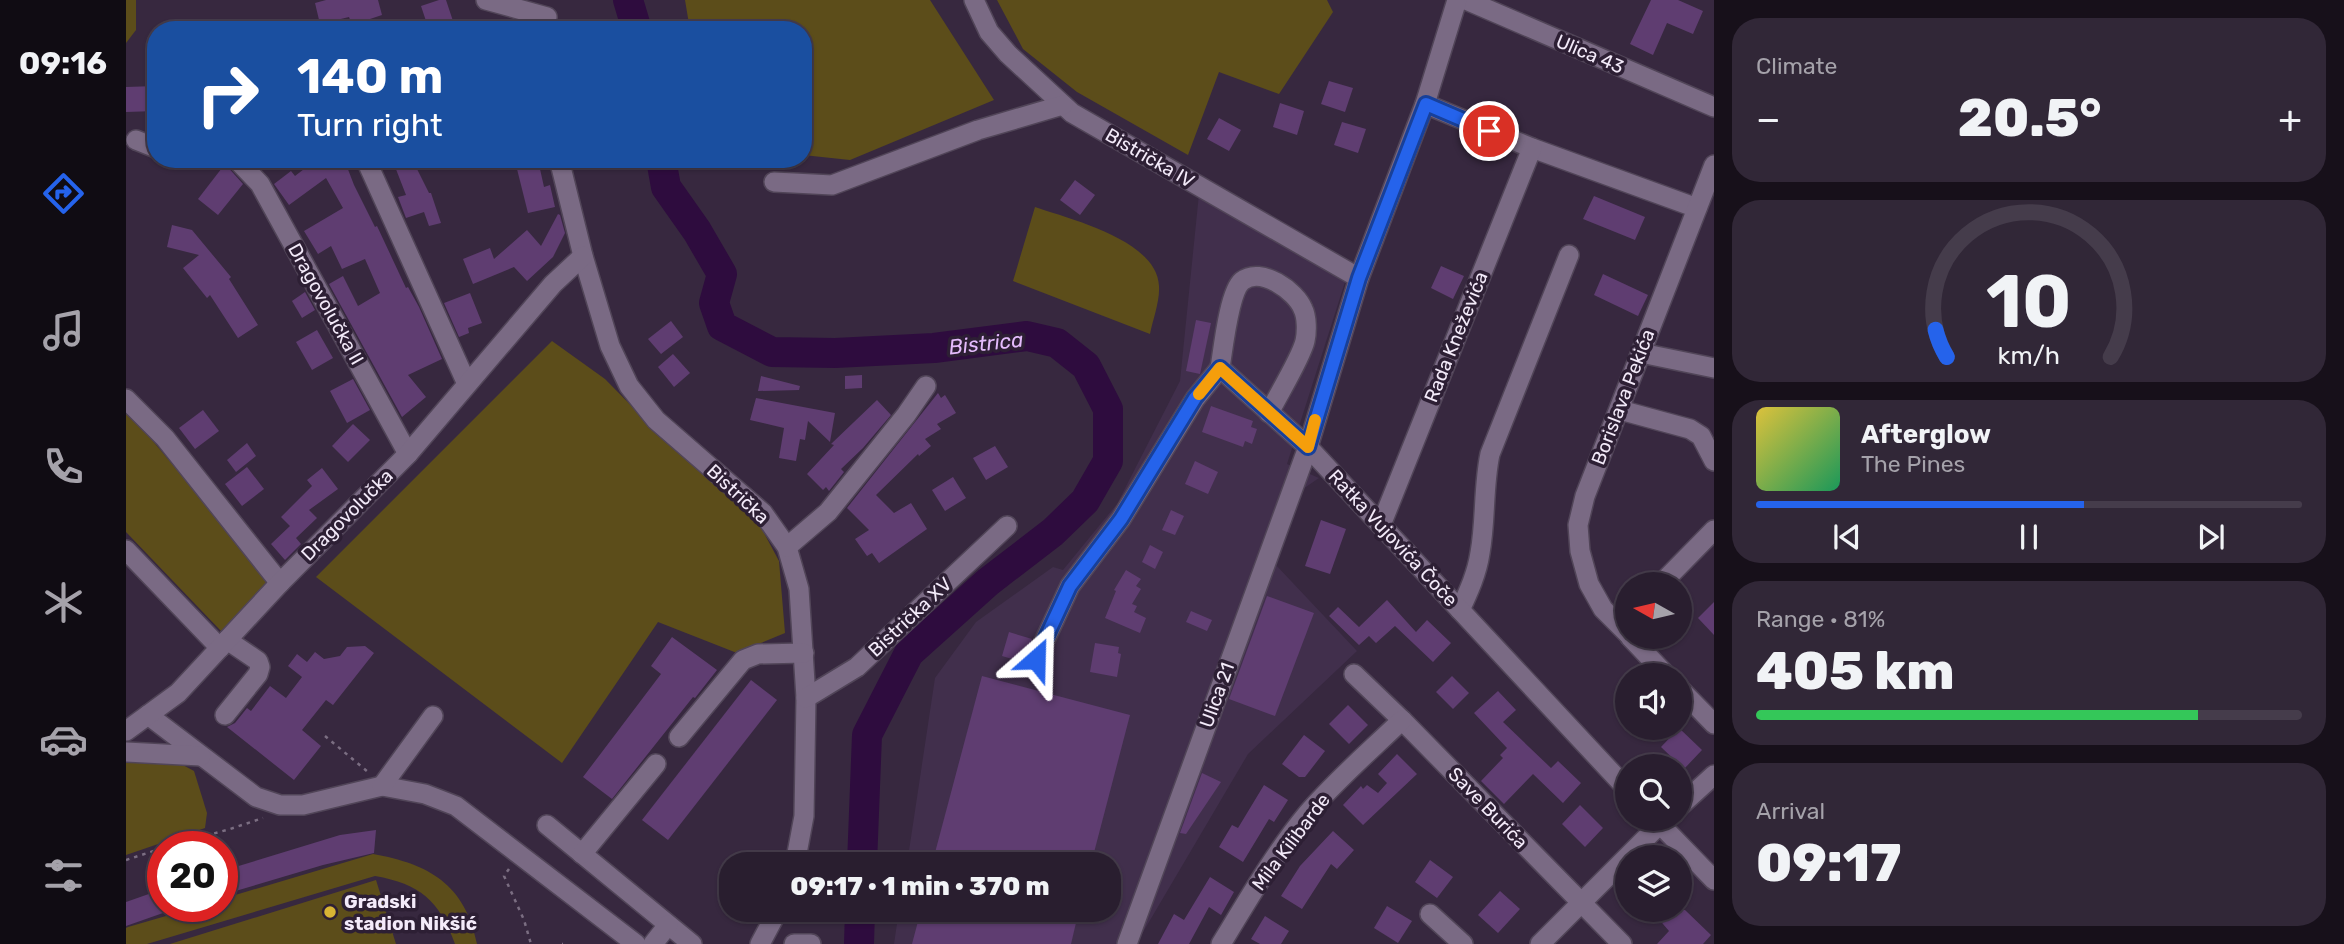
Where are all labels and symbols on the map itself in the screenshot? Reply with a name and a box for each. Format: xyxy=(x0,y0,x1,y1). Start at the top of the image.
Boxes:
street label: Ulica 43 xyxy=(1553,29,1627,79)
pin xyxy=(1459,101,1519,161)
street label: Bistrička IV xyxy=(1101,123,1199,193)
street label: Dragovolučka II xyxy=(283,239,369,369)
street label: Rada Kneževića xyxy=(1419,268,1493,406)
street label: Borislava Pekića xyxy=(1587,326,1659,468)
water label: Bistrica xyxy=(947,327,1025,359)
street label: Bistrička xyxy=(702,459,774,529)
street label: Dragovolučka xyxy=(296,464,398,566)
street label: Ratka Vujovića Čoče xyxy=(1324,465,1462,611)
street label: Bistrička XV xyxy=(863,572,957,662)
north arrow xyxy=(1615,572,1692,649)
position arrow xyxy=(999,622,1073,696)
street label: Ulica 21 xyxy=(1195,659,1239,731)
street label: Save Burića xyxy=(1443,762,1533,854)
street label: Mila Kilibarde xyxy=(1247,789,1335,895)
speed limit sign: 20 xyxy=(147,831,238,922)
place label: Gradski stadion Nikšić xyxy=(344,890,477,935)
marker: Gradski stadion Nikšić xyxy=(322,904,338,920)

